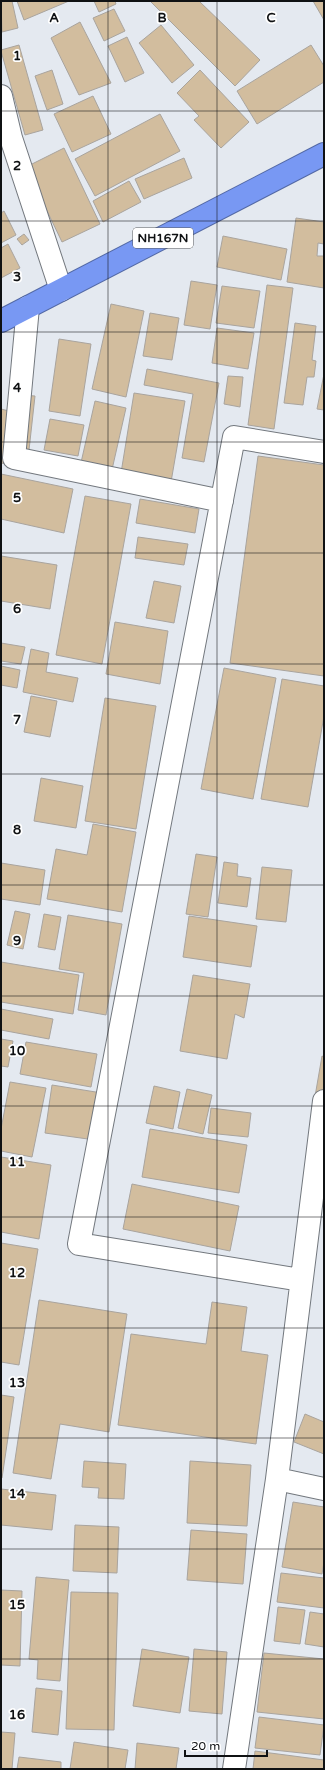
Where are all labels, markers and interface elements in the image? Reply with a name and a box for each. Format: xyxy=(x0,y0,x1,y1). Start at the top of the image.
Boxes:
text: A xyxy=(49,10,59,26)
text: B xyxy=(157,10,167,26)
text: C xyxy=(266,10,276,26)
text: 1 xyxy=(13,48,21,64)
text: 2 xyxy=(13,158,21,174)
road number: NH167N xyxy=(133,228,193,248)
text: 3 xyxy=(13,269,21,285)
text: 4 xyxy=(13,380,22,396)
text: 5 xyxy=(13,490,21,506)
text: 6 xyxy=(13,601,21,617)
text: 7 xyxy=(13,712,21,728)
text: 8 xyxy=(13,822,21,838)
text: 9 xyxy=(13,933,21,949)
text: 10 xyxy=(9,1043,25,1059)
text: 11 xyxy=(9,1154,25,1170)
text: 12 xyxy=(9,1265,25,1281)
text: 13 xyxy=(9,1375,25,1391)
text: 14 xyxy=(9,1486,26,1502)
text: 15 xyxy=(9,1597,25,1613)
text: 16 xyxy=(9,1707,25,1723)
scale bar xyxy=(185,1732,267,1758)
text: 20 m xyxy=(191,1739,220,1753)

